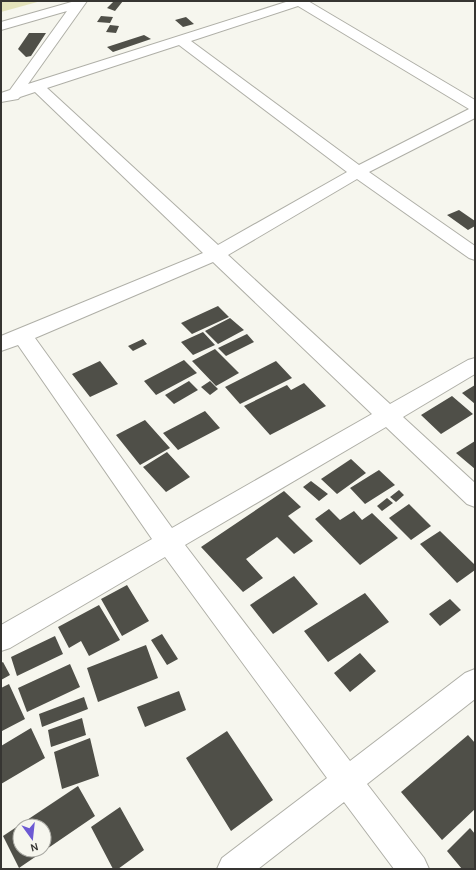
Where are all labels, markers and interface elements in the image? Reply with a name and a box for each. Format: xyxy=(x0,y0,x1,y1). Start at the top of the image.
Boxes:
north arrow xyxy=(12,818,52,858)
text: N xyxy=(29,840,40,854)

